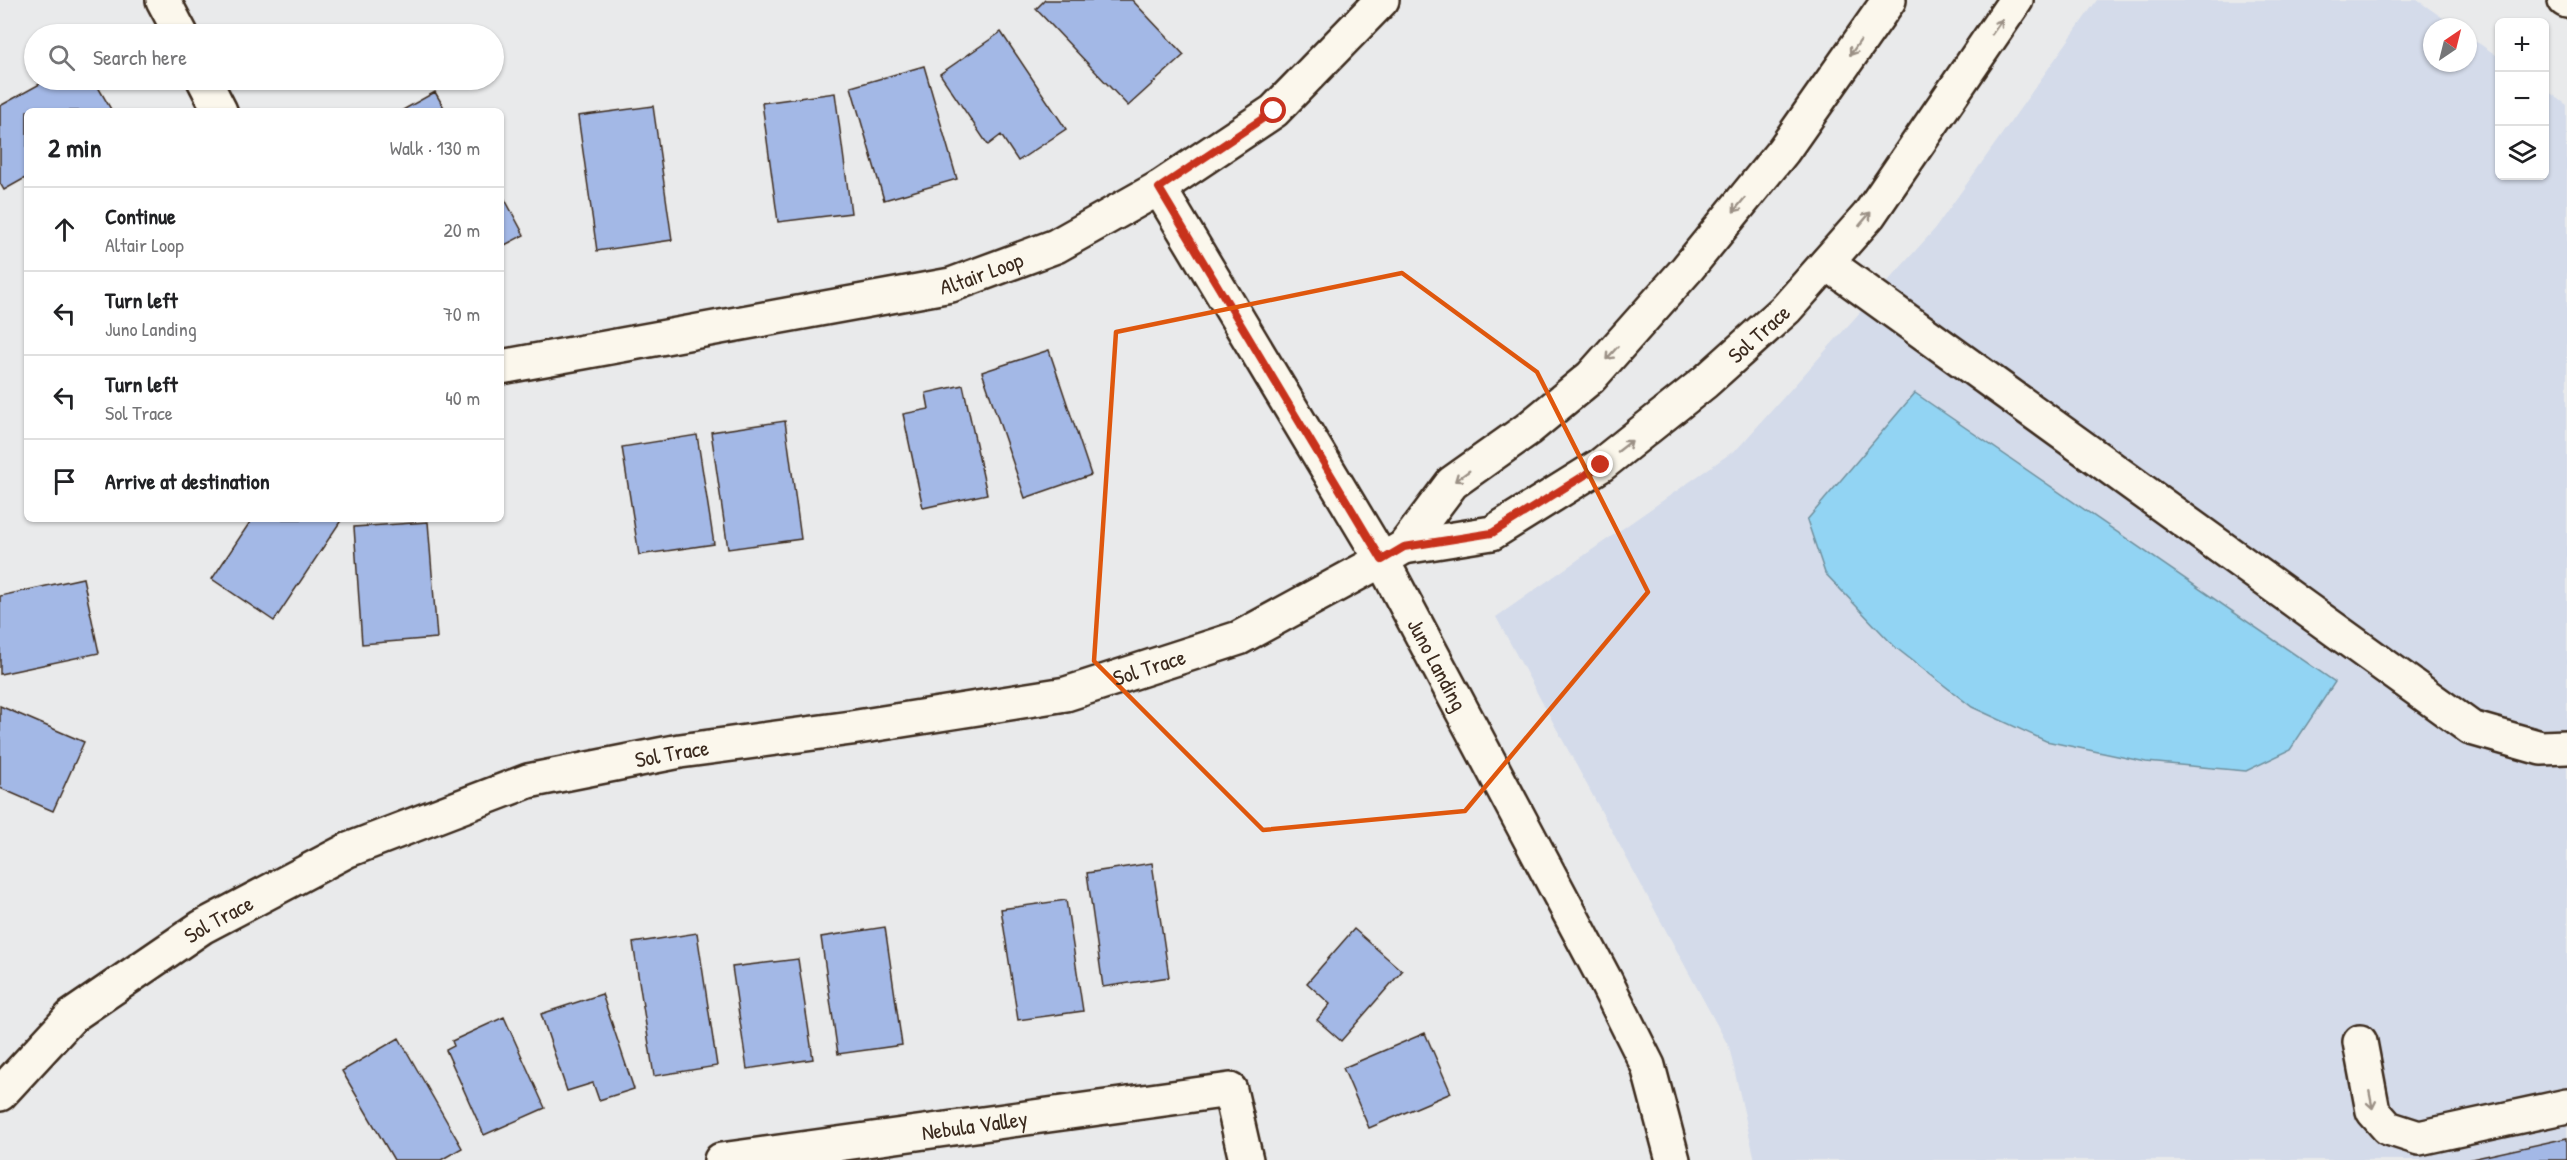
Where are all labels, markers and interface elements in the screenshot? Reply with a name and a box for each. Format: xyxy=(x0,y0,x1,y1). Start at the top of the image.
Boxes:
north arrow xyxy=(2423,18,2477,72)
map controls xyxy=(2495,18,2549,180)
button: + xyxy=(2495,18,2549,72)
one-way arrow xyxy=(1991,19,2003,36)
search box xyxy=(24,24,504,90)
one-way arrow xyxy=(1849,39,1861,56)
icon: search xyxy=(45,41,78,74)
text: Search here xyxy=(93,42,187,72)
button: − xyxy=(2495,72,2549,126)
route start xyxy=(1260,97,1286,123)
button: layers xyxy=(2495,126,2549,180)
text: 2 min xyxy=(48,130,101,165)
text: Walk · 130 m xyxy=(390,134,480,161)
one-way arrow xyxy=(1733,197,1746,213)
text: Continue xyxy=(105,201,176,231)
one-way arrow xyxy=(1858,211,1871,227)
icon: ahead xyxy=(48,213,81,246)
text: 20 m xyxy=(443,216,480,243)
text: Altair Loop xyxy=(105,231,184,258)
street label: Altair Loop xyxy=(938,244,1028,302)
text: Turn left xyxy=(105,285,178,315)
icon: left xyxy=(48,297,81,330)
street label: Sol Trace xyxy=(1721,297,1797,370)
text: 70 m xyxy=(443,300,480,327)
text: Juno Landing xyxy=(105,315,197,342)
one-way arrow xyxy=(1605,345,1619,360)
text: Turn left xyxy=(105,369,178,399)
icon: left xyxy=(48,381,81,414)
text: 40 m xyxy=(445,384,480,411)
text: Sol Trace xyxy=(105,399,173,426)
one-way arrow xyxy=(1616,439,1632,452)
route end xyxy=(1587,451,1613,477)
icon: arrive xyxy=(48,465,81,498)
text: Arrive at destination xyxy=(105,466,270,496)
one-way arrow xyxy=(1455,470,1471,482)
street label: Juno Landing xyxy=(1401,613,1474,716)
street label: Sol Trace xyxy=(1109,641,1189,693)
street label: Sol Trace xyxy=(632,732,711,775)
street label: Sol Trace xyxy=(178,888,258,950)
one-way arrow xyxy=(2366,1089,2377,1109)
street label: Nebula Valley xyxy=(920,1103,1029,1147)

